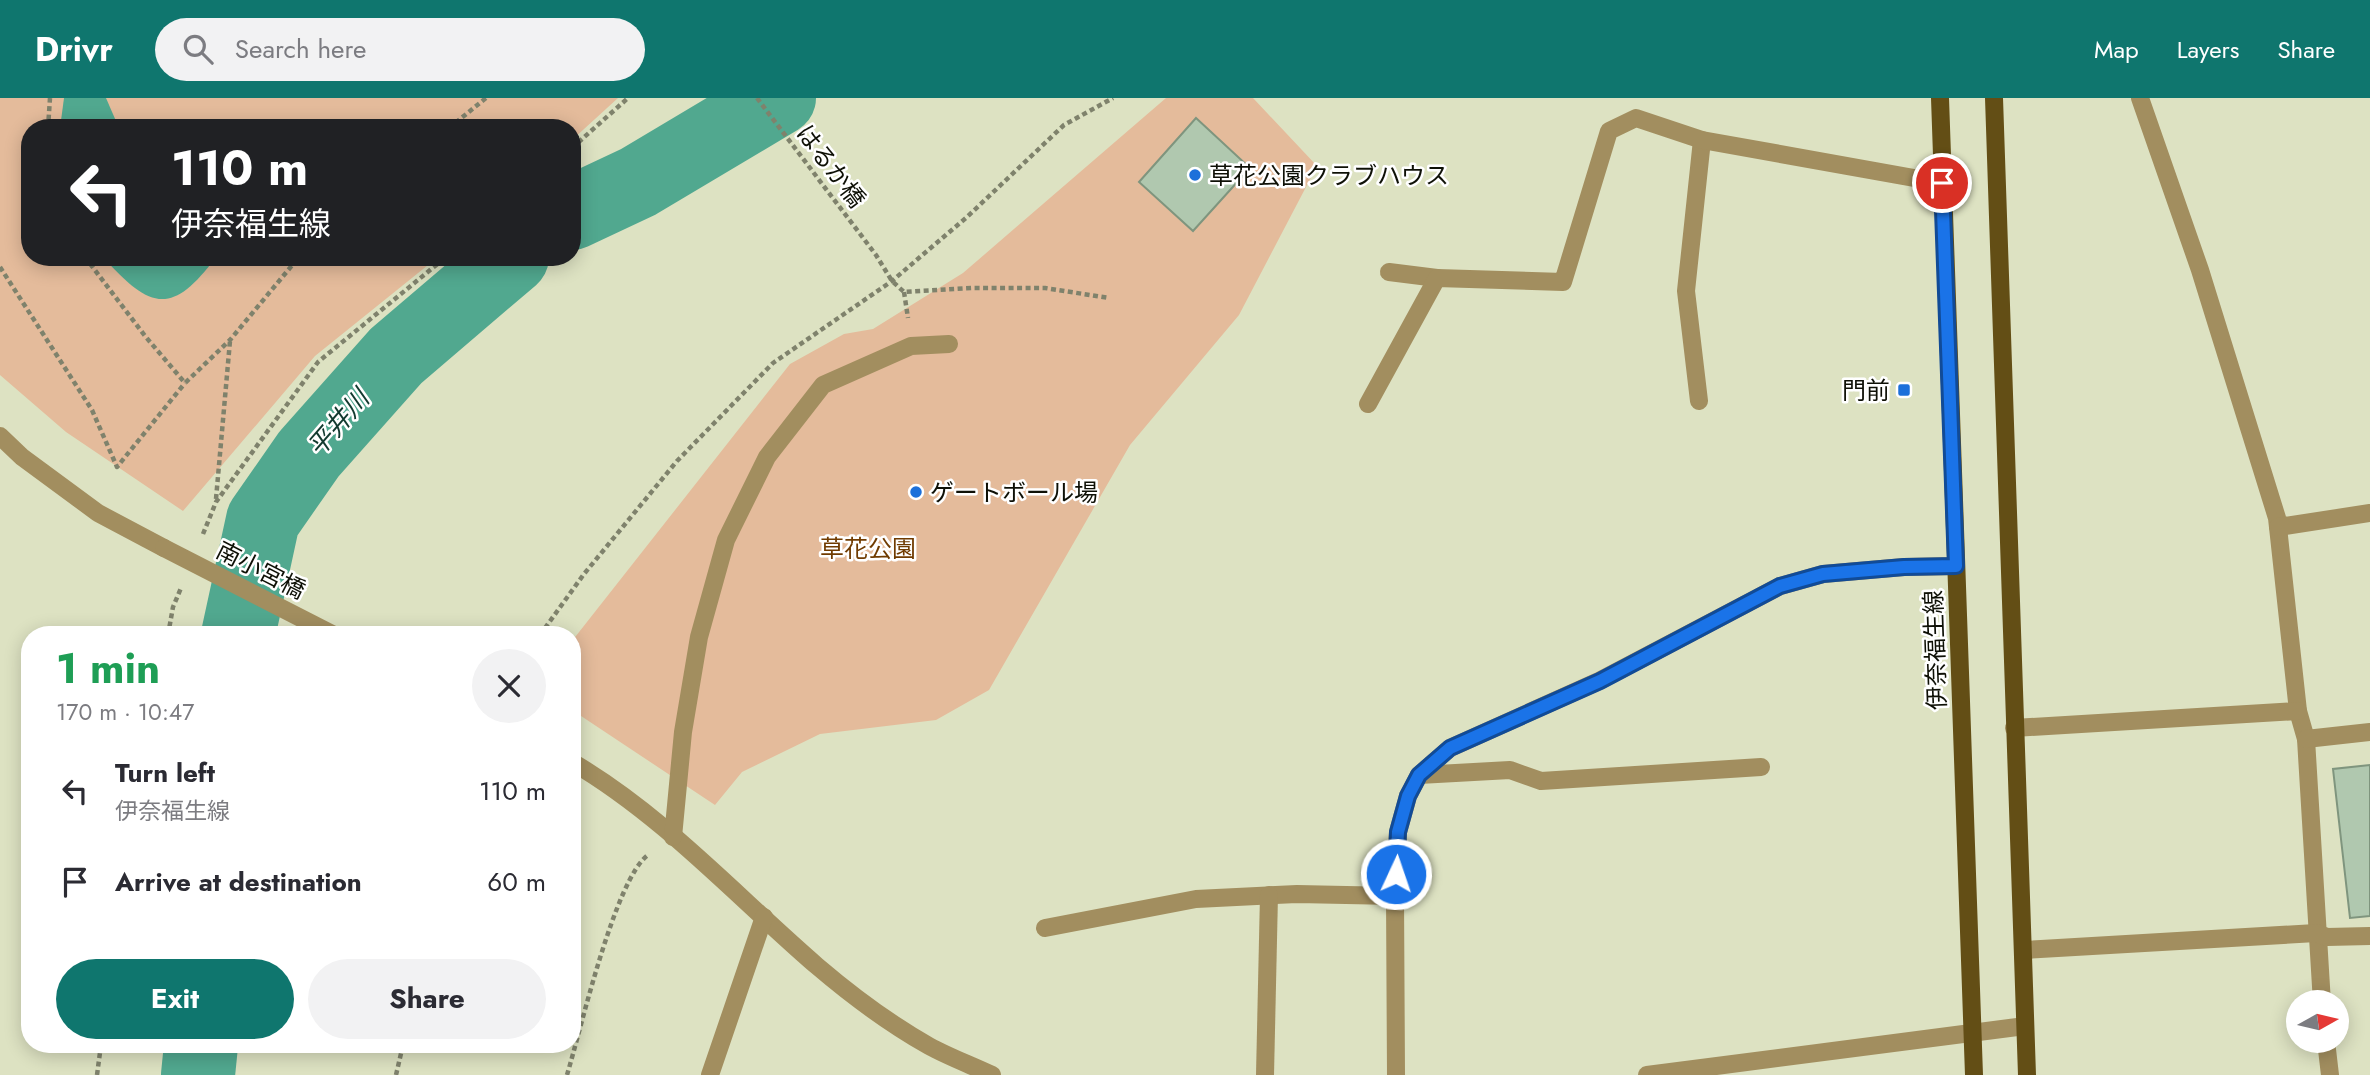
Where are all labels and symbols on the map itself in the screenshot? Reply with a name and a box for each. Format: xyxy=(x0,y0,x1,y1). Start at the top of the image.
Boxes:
street label: はるか橋 xyxy=(788,117,874,215)
pin xyxy=(1912,153,1972,213)
place label: 草花公園クラブハウス xyxy=(1209,158,1449,193)
marker: 草花公園クラブハウス xyxy=(1187,167,1203,183)
place label: 門前 xyxy=(1842,373,1890,408)
water label: 平井川 xyxy=(298,379,380,465)
marker: 門前 xyxy=(1896,382,1912,398)
place label: ゲートボール場 xyxy=(930,475,1098,510)
marker: ゲートボール場 xyxy=(908,484,924,500)
park label: 草花公園 xyxy=(820,531,916,566)
street label: 南小宮橋 xyxy=(210,533,312,607)
street label: 伊奈福生線 xyxy=(1915,589,1955,711)
position arrow xyxy=(1359,837,1433,911)
north arrow xyxy=(2286,990,2348,1054)

